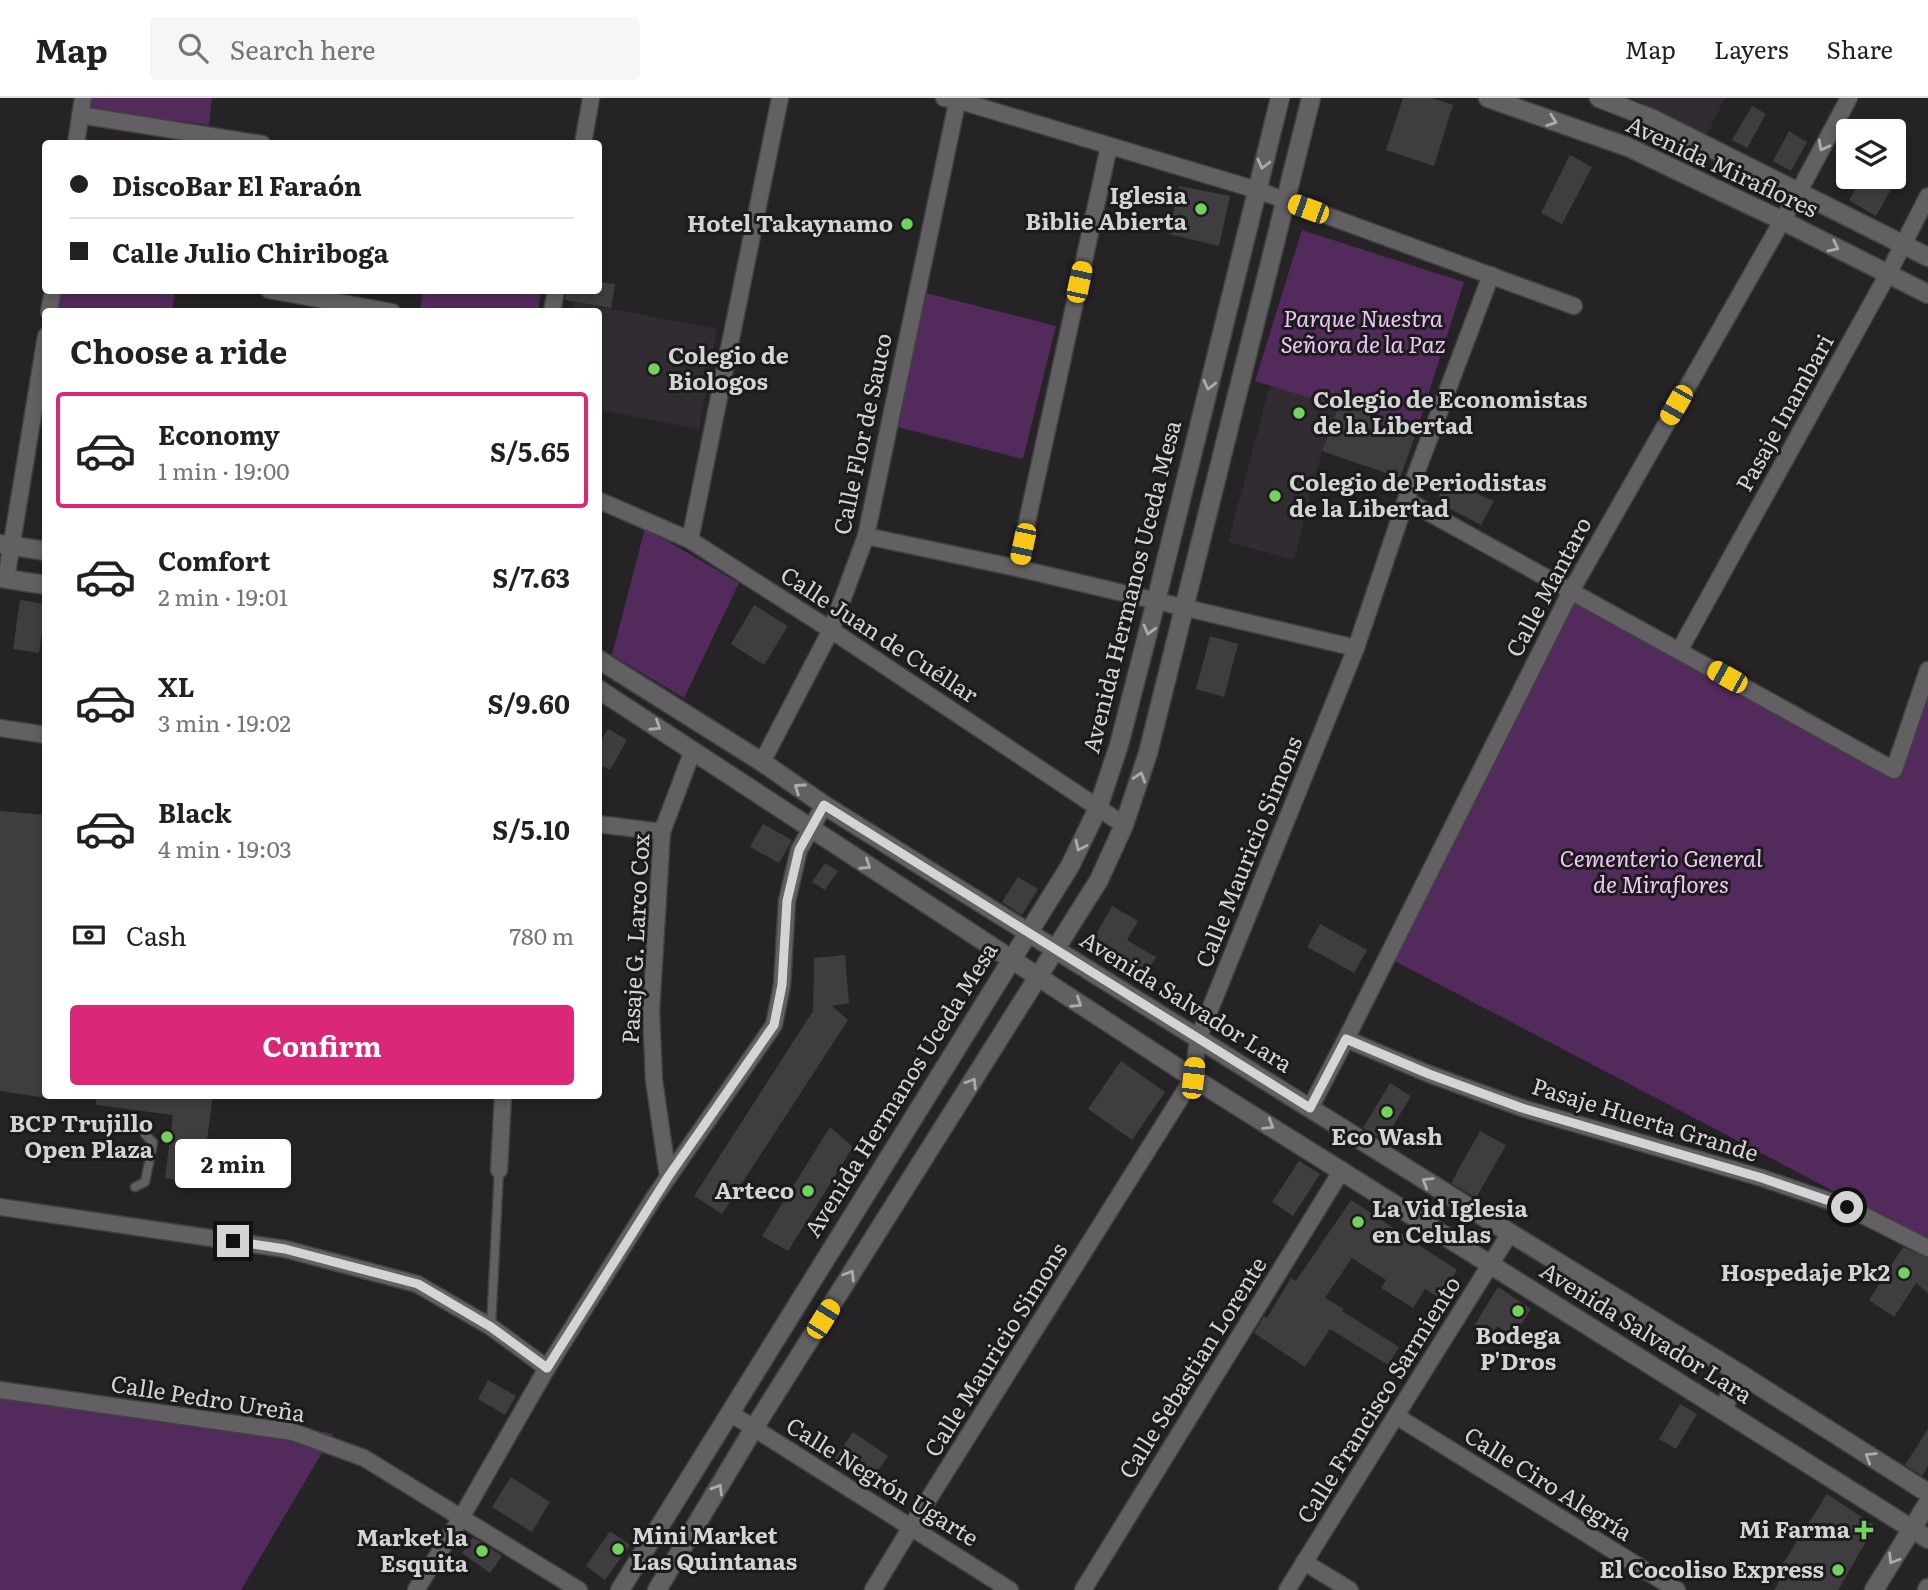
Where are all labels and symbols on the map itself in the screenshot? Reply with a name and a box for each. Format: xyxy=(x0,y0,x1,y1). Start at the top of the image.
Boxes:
street label: Avenida Miraflores xyxy=(1621,106,1824,225)
one-way arrow xyxy=(1546,113,1558,127)
one-way arrow xyxy=(1818,138,1831,151)
one-way arrow xyxy=(1257,158,1271,170)
place label: Iglesia Biblie Abierta xyxy=(1025,177,1188,237)
car xyxy=(1285,192,1332,226)
marker: Iglesia Biblie Abierta xyxy=(1193,201,1209,217)
place label: Hotel Takaynamo xyxy=(687,205,893,239)
marker: Hotel Takaynamo xyxy=(899,216,915,232)
one-way arrow xyxy=(1827,238,1839,252)
car xyxy=(1065,259,1094,305)
park label: Parque Nuestra Señora de la Paz xyxy=(1281,300,1445,360)
street label: Pasaje Inambari xyxy=(1726,327,1841,497)
street label: Calle Flor de Sauco xyxy=(823,330,899,537)
place label: Colegio de Biologos xyxy=(668,337,789,397)
marker: Colegio de Biologos xyxy=(646,361,662,377)
one-way arrow xyxy=(1203,379,1217,391)
place label: Colegio de Economistas de la Libertad xyxy=(1313,381,1587,441)
car xyxy=(1657,382,1696,428)
marker: Colegio de Economistas de la Libertad xyxy=(1291,405,1307,421)
street label: Avenida Hermanos Uceda Mesa xyxy=(1072,416,1188,757)
place label: Colegio de Periodistas de la Libertad xyxy=(1289,464,1546,524)
marker: Colegio de Periodistas de la Libertad xyxy=(1267,488,1283,504)
street label: Calle Mantaro xyxy=(1496,510,1599,662)
car xyxy=(1009,521,1038,567)
street label: Calle Juan de Cuéllar xyxy=(775,557,986,710)
one-way arrow xyxy=(1143,624,1157,636)
car xyxy=(1704,658,1751,696)
one-way arrow xyxy=(648,718,661,731)
street label: Calle Mauricio Simons xyxy=(1185,730,1309,972)
one-way arrow xyxy=(1132,772,1146,784)
one-way arrow xyxy=(794,784,807,796)
street label: Pasaje G. Larco Cox xyxy=(612,833,656,1045)
one-way arrow xyxy=(1074,839,1088,851)
park label: Cementerio General de Miraflores xyxy=(1560,840,1763,900)
one-way arrow xyxy=(858,856,871,869)
street label: Avenida Salvador Lara xyxy=(1074,921,1300,1080)
street label: Avenida Hermanos Uceda Mesa xyxy=(794,934,1005,1243)
one-way arrow xyxy=(1069,995,1082,1008)
car xyxy=(1181,1056,1206,1100)
street label: Pasaje Huerta Grande xyxy=(1528,1067,1763,1169)
one-way arrow xyxy=(963,1077,976,1090)
marker: Eco Wash xyxy=(1379,1104,1395,1120)
place label: BCP Trujillo Open Plaza xyxy=(9,1105,154,1165)
one-way arrow xyxy=(1261,1116,1274,1129)
place label: Eco Wash xyxy=(1331,1118,1443,1152)
marker: BCP Trujillo Open Plaza xyxy=(159,1129,175,1145)
callout: 2 min xyxy=(175,1140,291,1188)
place label: Arteco xyxy=(715,1172,794,1206)
one-way arrow xyxy=(1422,1177,1435,1190)
marker: Arteco xyxy=(800,1183,816,1199)
place label: La Vid Iglesia en Celulas xyxy=(1372,1190,1528,1250)
route start xyxy=(1831,1191,1863,1223)
marker: La Vid Iglesia en Celulas xyxy=(1350,1214,1366,1230)
route end xyxy=(217,1225,249,1257)
street label: Calle Mauricio Simons xyxy=(914,1235,1074,1463)
street label: Calle Sebastian Lorente xyxy=(1109,1249,1274,1485)
street label: Avenida Salvador Lara xyxy=(1534,1252,1760,1411)
place label: Hospedaje Pk2 xyxy=(1721,1254,1890,1288)
marker: Hospedaje Pk2 xyxy=(1896,1265,1912,1281)
street label: Calle Francisco Sarmiento xyxy=(1287,1269,1468,1529)
one-way arrow xyxy=(842,1270,855,1283)
car xyxy=(803,1296,844,1342)
marker: Bodega P'Dros xyxy=(1510,1303,1526,1319)
place label: Bodega P'Dros xyxy=(1475,1317,1561,1377)
street label: Calle Pedro Ureña xyxy=(109,1365,309,1429)
street label: Calle Negrón Ugarte xyxy=(780,1407,986,1553)
street label: Calle Ciro Alegría xyxy=(1458,1417,1640,1548)
one-way arrow xyxy=(1865,1452,1878,1465)
one-way arrow xyxy=(709,1484,722,1497)
place label: Mi Farma xyxy=(1739,1511,1851,1545)
place label: Mini Market Las Quintanas xyxy=(632,1517,797,1577)
place label: Market la Esquita xyxy=(356,1519,469,1579)
marker: Mi Farma xyxy=(1856,1522,1872,1538)
marker: Mini Market Las Quintanas xyxy=(610,1541,626,1557)
marker: Market la Esquita xyxy=(474,1543,490,1559)
place label: El Cocoliso Express xyxy=(1600,1551,1824,1585)
one-way arrow xyxy=(1888,1552,1901,1565)
marker: El Cocoliso Express xyxy=(1830,1562,1846,1578)

